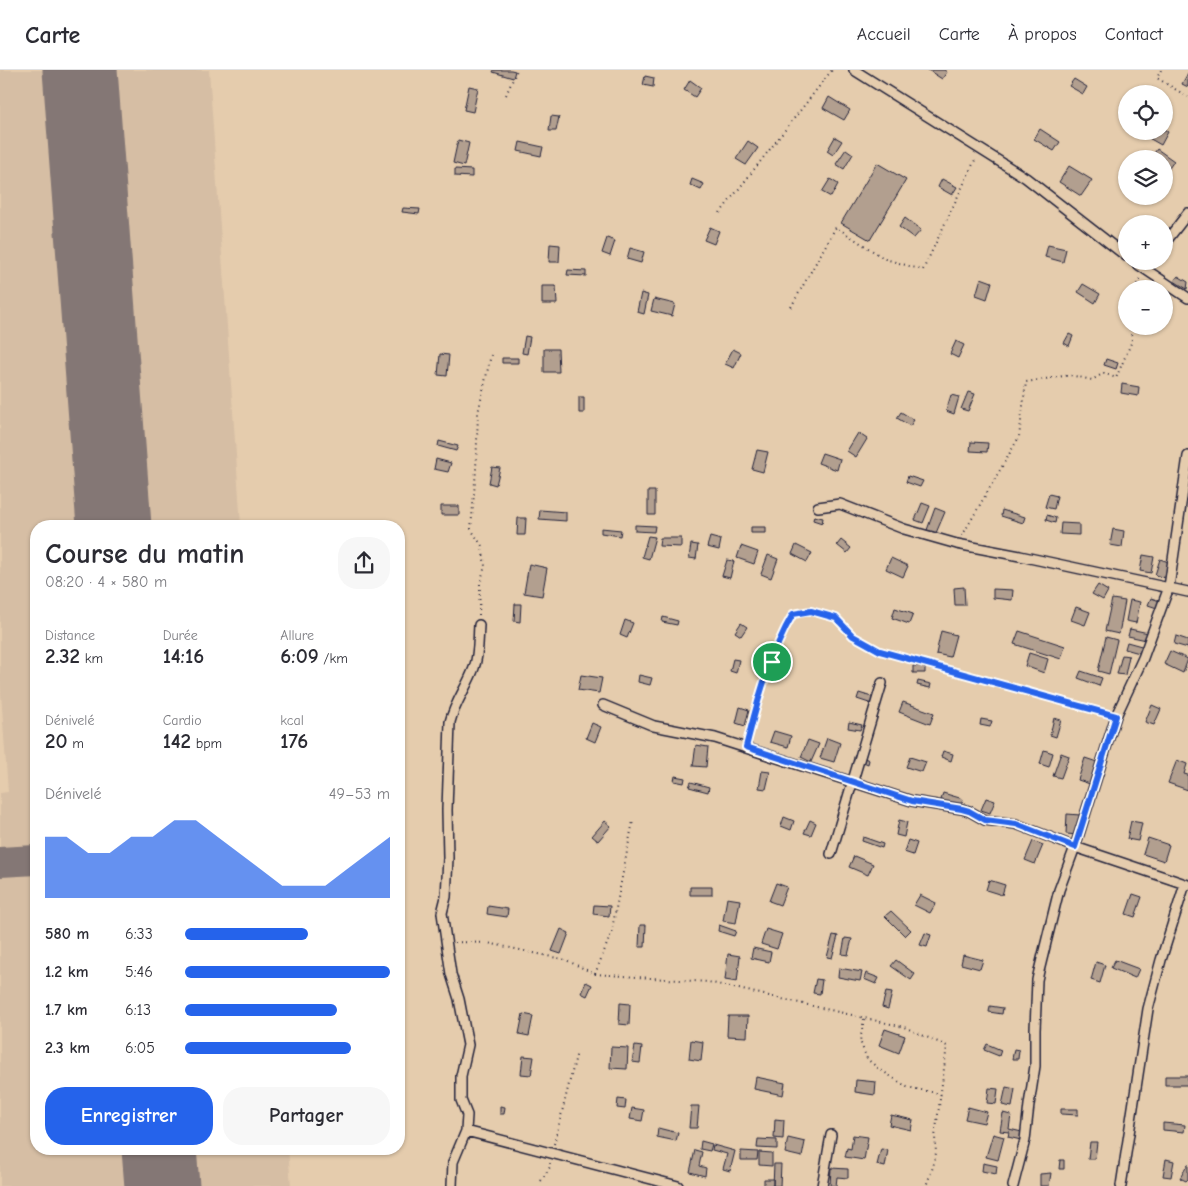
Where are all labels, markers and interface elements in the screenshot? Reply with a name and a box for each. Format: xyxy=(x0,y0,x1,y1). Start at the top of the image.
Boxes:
text: Carte xyxy=(25,21,80,49)
text: Accueil xyxy=(857,24,911,45)
text: Carte xyxy=(939,24,980,45)
text: À propos xyxy=(1008,24,1077,45)
text: Contact xyxy=(1105,24,1163,45)
map controls xyxy=(1118,85,1173,335)
button: locate xyxy=(1118,85,1173,140)
button: layers xyxy=(1118,150,1173,205)
button: + xyxy=(1118,215,1173,270)
button: − xyxy=(1118,280,1173,335)
button: share xyxy=(338,537,390,589)
text: Course du matin xyxy=(45,538,245,570)
text: 08:20 · 4 × 580 m xyxy=(45,573,167,591)
text: Distance xyxy=(45,627,95,644)
text: Durée xyxy=(163,627,198,644)
text: Allure xyxy=(280,627,314,644)
pin xyxy=(751,641,793,683)
text: 2.32 xyxy=(45,644,80,668)
text: 14:16 xyxy=(163,644,204,668)
text: 6:09 xyxy=(280,644,319,668)
icon: arrive xyxy=(758,648,786,676)
text: km xyxy=(80,650,103,667)
text: /km xyxy=(319,650,348,667)
text: Dénivelé xyxy=(45,712,94,729)
text: Cardio xyxy=(163,712,202,729)
text: kcal xyxy=(280,712,304,729)
text: 20 xyxy=(45,729,67,753)
text: 142 xyxy=(163,729,191,753)
text: 176 xyxy=(280,729,308,753)
text: m xyxy=(67,735,84,752)
text: bpm xyxy=(191,735,222,752)
text: Dénivelé xyxy=(45,785,101,803)
text: 49–53 m xyxy=(329,785,390,803)
text: 580 m xyxy=(45,925,89,943)
text: 6:33 xyxy=(125,925,153,943)
text: 1.2 km xyxy=(45,963,88,981)
text: 5:46 xyxy=(125,963,153,981)
text: 1.7 km xyxy=(45,1001,88,1019)
text: 6:13 xyxy=(125,1001,151,1019)
text: 2.3 km xyxy=(45,1039,90,1057)
text: 6:05 xyxy=(125,1039,155,1057)
button: Enregistrer xyxy=(45,1087,213,1145)
button: Partager xyxy=(223,1087,390,1145)

